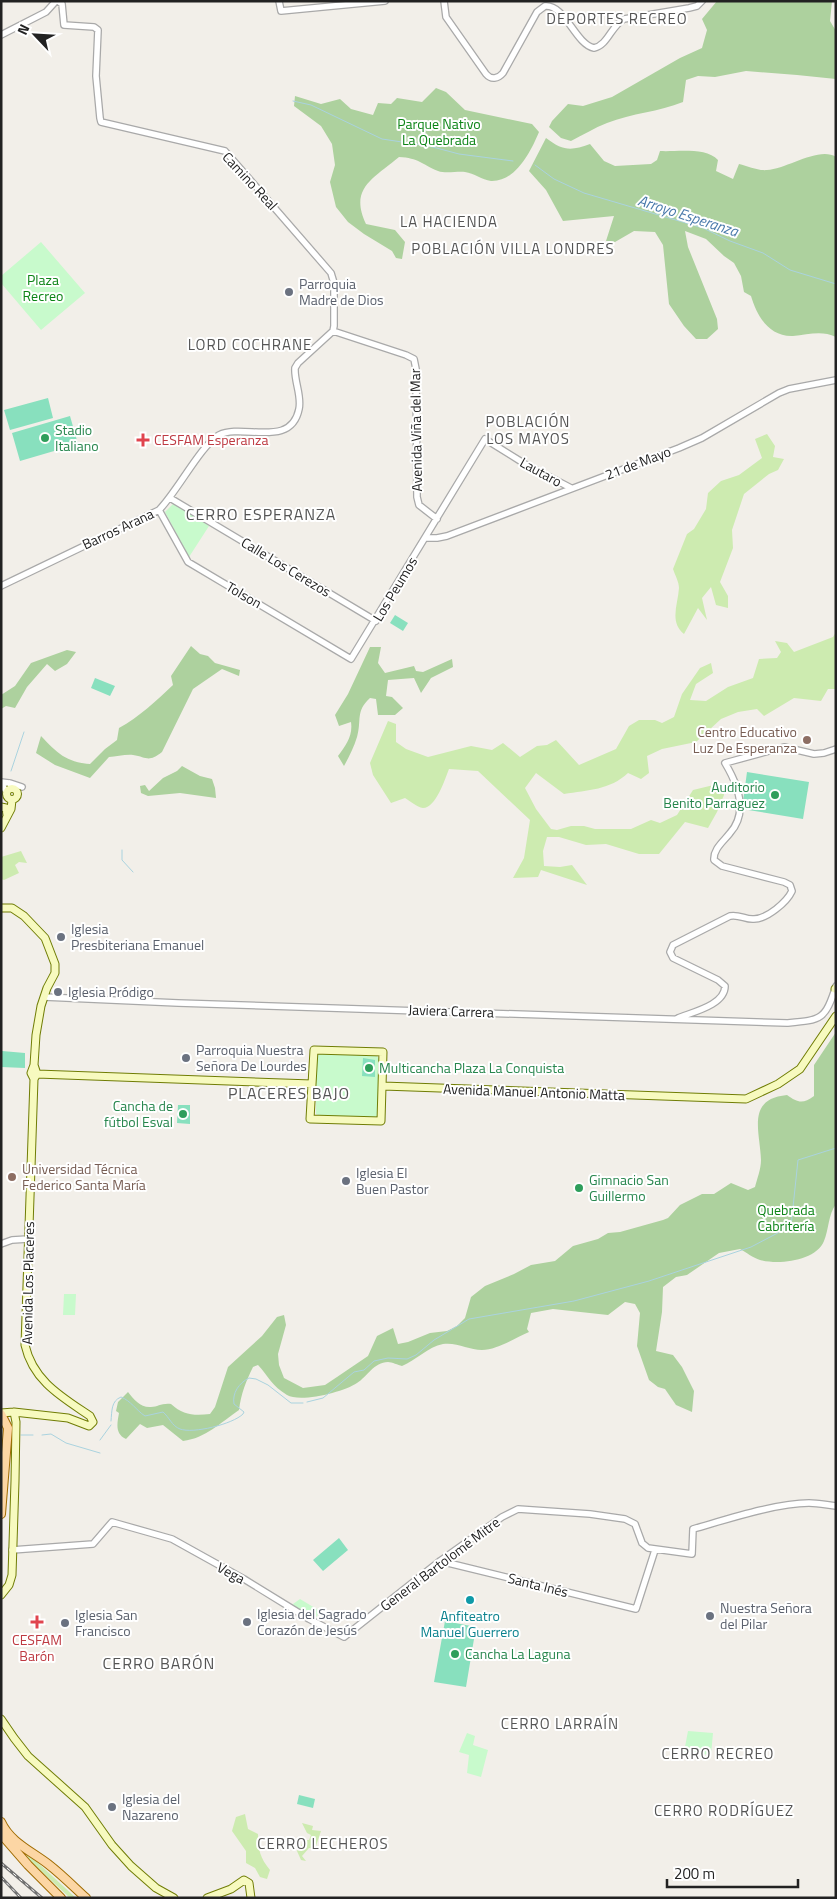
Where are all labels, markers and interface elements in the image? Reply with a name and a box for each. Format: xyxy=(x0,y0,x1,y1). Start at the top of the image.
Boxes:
district label: DEPORTES RECREO xyxy=(546,7,688,30)
north arrow xyxy=(10,10,60,60)
text: N xyxy=(11,20,34,38)
park label: Parque Nativo La Quebrada xyxy=(397,113,481,150)
street label: Camino Real xyxy=(218,147,283,215)
water label: Arroyo Esperanza xyxy=(635,189,742,243)
district label: LA HACIENDA xyxy=(400,210,498,233)
district label: POBLACIÓN VILLA LONDRES xyxy=(411,237,615,260)
park label: Plaza Recreo xyxy=(23,269,63,306)
place label: Parroquia Madre de Dios xyxy=(299,273,384,310)
marker: Parroquia Madre de Dios xyxy=(283,286,295,298)
district label: LORD COCHRANE xyxy=(188,333,312,356)
street label: Avenida Viña del Mar xyxy=(404,368,427,492)
district label: POBLACIÓN LOS MAYOS xyxy=(486,410,570,450)
place label: Stadio Italiano xyxy=(55,419,99,456)
place label: CESFAM Esperanza xyxy=(154,429,268,450)
marker: Stadio Italiano xyxy=(39,432,51,444)
marker: CESFAM Esperanza xyxy=(136,433,150,447)
street label: 21 de Mayo xyxy=(602,440,674,485)
street label: Lautaro xyxy=(516,451,566,492)
district label: CERRO ESPERANZA xyxy=(186,502,336,526)
street label: Barros Arana xyxy=(79,503,157,554)
street label: Calle Los Cerezos xyxy=(237,531,335,602)
street label: Los Peumos xyxy=(367,552,422,625)
street label: Tolson xyxy=(222,576,266,613)
place label: Centro Educativo Luz De Esperanza xyxy=(693,721,797,758)
marker: Centro Educativo Luz De Esperanza xyxy=(801,734,813,746)
place label: Auditorio Benito Parraguez xyxy=(663,776,765,813)
marker: Auditorio Benito Parraguez xyxy=(769,789,781,801)
place label: Iglesia Presbiteriana Emanuel xyxy=(71,918,204,955)
marker: Iglesia Presbiteriana Emanuel xyxy=(55,931,67,943)
place label: Iglesia Pródigo xyxy=(68,981,154,1002)
marker: Iglesia Pródigo xyxy=(52,986,64,998)
street label: Javiera Carrera xyxy=(408,999,494,1022)
place label: Parroquia Nuestra Señora De Lourdes xyxy=(196,1039,307,1076)
marker: Parroquia Nuestra Señora De Lourdes xyxy=(180,1052,192,1064)
place label: Multicancha Plaza La Conquista xyxy=(379,1057,564,1078)
marker: Multicancha Plaza La Conquista xyxy=(363,1062,375,1074)
street label: Avenida Manuel Antonio Matta xyxy=(443,1078,625,1105)
district label: PLACERES BAJO xyxy=(228,1081,350,1105)
place label: Cancha de fútbol Esval xyxy=(104,1095,173,1132)
marker: Cancha de fútbol Esval xyxy=(177,1108,189,1120)
place label: Universidad Técnica Federico Santa María xyxy=(22,1158,146,1195)
place label: Iglesia El Buen Pastor xyxy=(356,1162,429,1199)
place label: Gimnacio San Guillermo xyxy=(589,1169,669,1206)
marker: Universidad Técnica Federico Santa María xyxy=(6,1171,18,1183)
marker: Iglesia El Buen Pastor xyxy=(340,1175,352,1187)
marker: Gimnacio San Guillermo xyxy=(573,1182,585,1194)
park label: Quebrada Cabritería xyxy=(757,1199,815,1236)
street label: Avenida Los Placeres xyxy=(16,1221,39,1345)
street label: General Bartolomé Mitre xyxy=(375,1512,504,1616)
street label: Vega xyxy=(214,1556,249,1589)
street label: Santa Inés xyxy=(506,1567,571,1602)
marker: Anfiteatro Manuel Guerrero xyxy=(464,1594,476,1606)
place label: Nuestra Señora del Pilar xyxy=(720,1597,812,1634)
place label: Iglesia del Sagrado Corazón de Jesús xyxy=(257,1603,367,1640)
place label: Iglesia San Francisco xyxy=(75,1604,138,1641)
place label: Anfiteatro Manuel Guerrero xyxy=(421,1605,519,1642)
marker: Nuestra Señora del Pilar xyxy=(704,1610,716,1622)
marker: CESFAM Barón xyxy=(30,1615,44,1629)
marker: Iglesia del Sagrado Corazón de Jesús xyxy=(241,1616,253,1628)
marker: Iglesia San Francisco xyxy=(59,1617,71,1629)
place label: CESFAM Barón xyxy=(12,1629,62,1666)
place label: Cancha La Laguna xyxy=(465,1643,571,1664)
marker: Cancha La Laguna xyxy=(449,1648,461,1660)
district label: CERRO BARÓN xyxy=(103,1651,215,1675)
district label: CERRO LARRAÍN xyxy=(501,1712,619,1735)
district label: CERRO RECREO xyxy=(661,1742,775,1765)
place label: Iglesia del Nazareno xyxy=(122,1788,180,1825)
district label: CERRO RODRÍGUEZ xyxy=(654,1799,794,1822)
marker: Iglesia del Nazareno xyxy=(106,1801,118,1813)
district label: CERRO LECHEROS xyxy=(257,1832,389,1855)
scale bar xyxy=(667,1856,798,1888)
text: 200 m xyxy=(674,1862,715,1885)

